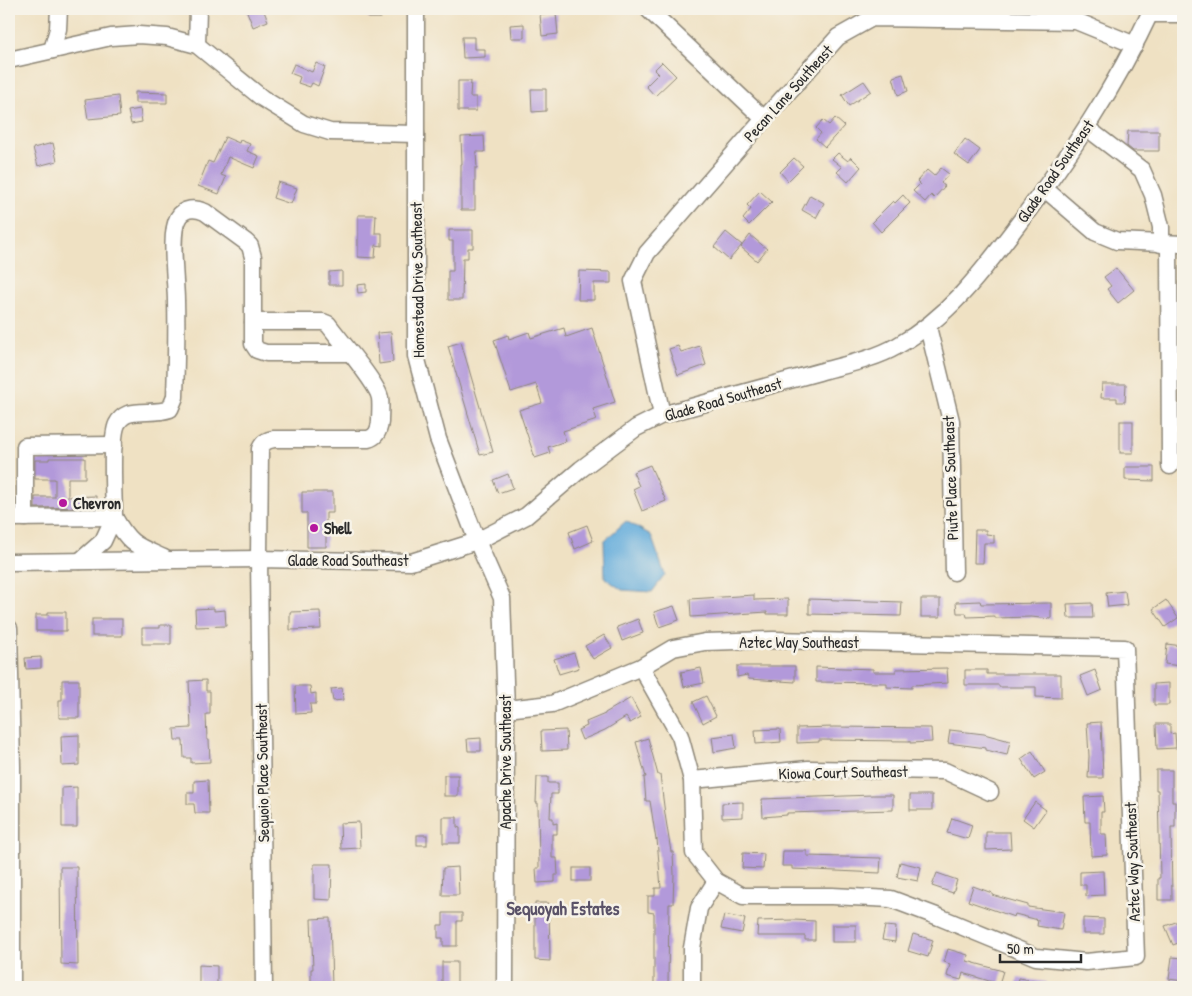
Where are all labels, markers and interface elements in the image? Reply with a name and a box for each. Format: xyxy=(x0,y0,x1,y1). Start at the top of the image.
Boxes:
street label: Pecan Lane Southeast xyxy=(738,39,838,146)
street label: Glade Road Southeast xyxy=(1011,115,1099,227)
street label: Homestead Drive Southeast xyxy=(405,201,429,358)
street label: Glade Road Southeast xyxy=(662,372,785,426)
street label: Piute Place Southeast xyxy=(937,415,963,541)
place label: Chevron xyxy=(73,492,121,514)
marker: Chevron xyxy=(57,497,69,509)
place label: Shell xyxy=(324,517,352,539)
marker: Shell xyxy=(308,522,320,534)
street label: Glade Road Southeast xyxy=(287,549,409,571)
street label: Aztec Way Southeast xyxy=(739,631,859,653)
street label: Apache Drive Southeast xyxy=(494,694,516,829)
street label: Sequoio Place Southeast xyxy=(250,703,274,843)
street label: Kiowa Court Southeast xyxy=(778,760,908,784)
street label: Aztec Way Southeast xyxy=(1119,801,1145,922)
district label: Sequoyah Estates xyxy=(506,896,620,922)
scale bar xyxy=(1000,931,1081,963)
text: 50 m xyxy=(1007,938,1034,959)

